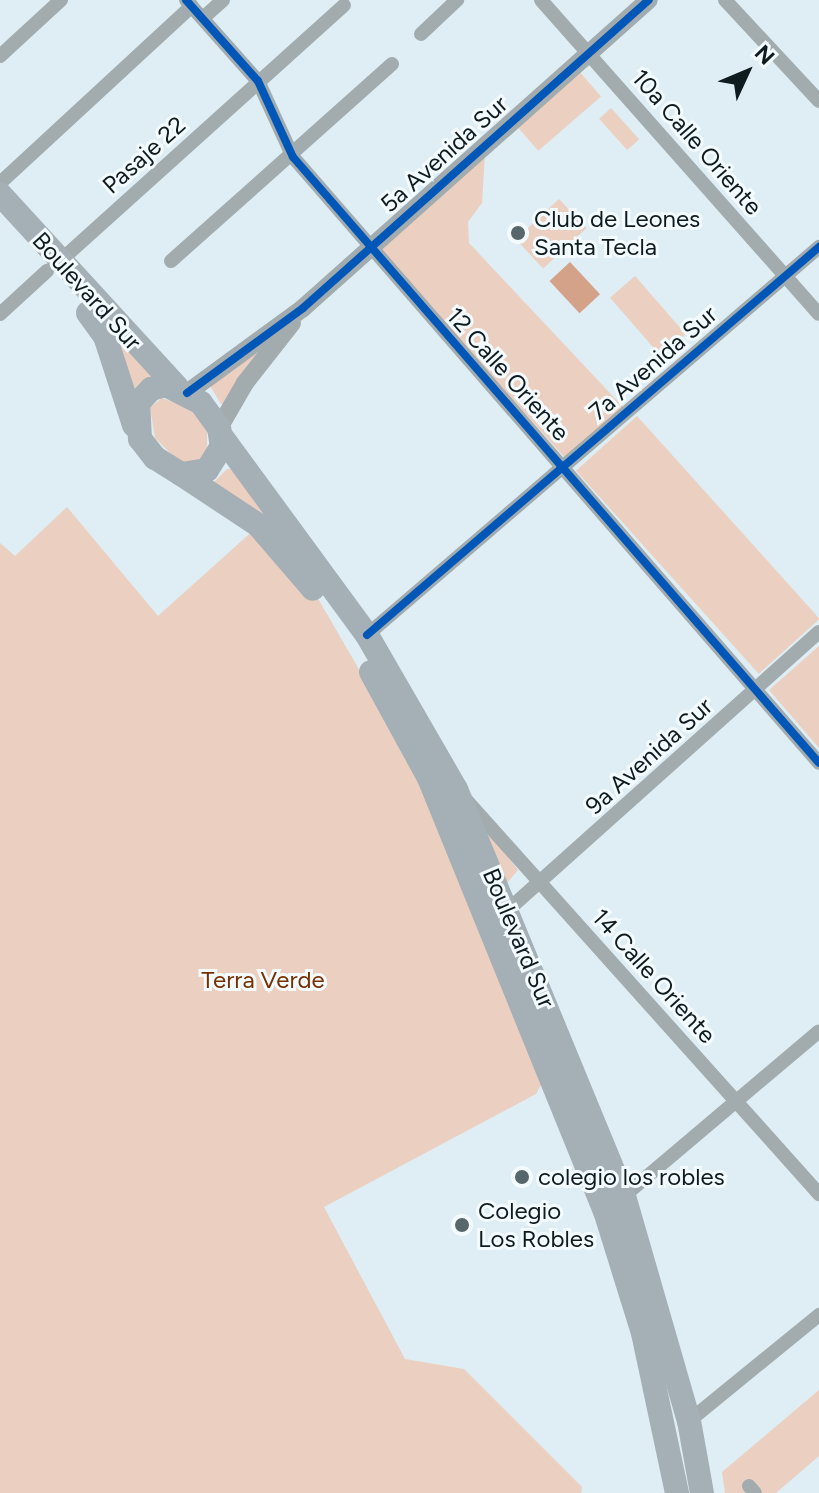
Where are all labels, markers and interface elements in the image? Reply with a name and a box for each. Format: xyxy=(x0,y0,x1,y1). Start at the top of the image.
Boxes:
north arrow xyxy=(707,32,787,112)
text: N xyxy=(749,39,780,70)
street label: 10a Calle Oriente xyxy=(626,63,768,221)
street label: 5a Avenida Sur xyxy=(375,90,513,218)
street label: Pasaje 22 xyxy=(97,110,191,200)
place label: Club de Leones Santa Tecla xyxy=(534,205,700,261)
marker: Club de Leones Santa Tecla xyxy=(509,224,527,242)
street label: Boulevard Sur xyxy=(27,226,147,356)
street label: 7a Avenida Sur xyxy=(583,300,723,426)
street label: 12 Calle Oriente xyxy=(441,301,575,447)
street label: 9a Avenida Sur xyxy=(580,692,718,820)
street label: Boulevard Sur xyxy=(477,864,561,1012)
street label: 14 Calle Oriente xyxy=(586,903,722,1049)
park label: Terra Verde xyxy=(201,966,325,994)
place label: colegio los robles xyxy=(538,1163,725,1191)
marker: colegio los robles xyxy=(513,1168,531,1186)
place label: Colegio Los Robles xyxy=(478,1197,594,1253)
marker: Colegio Los Robles xyxy=(453,1216,471,1234)

